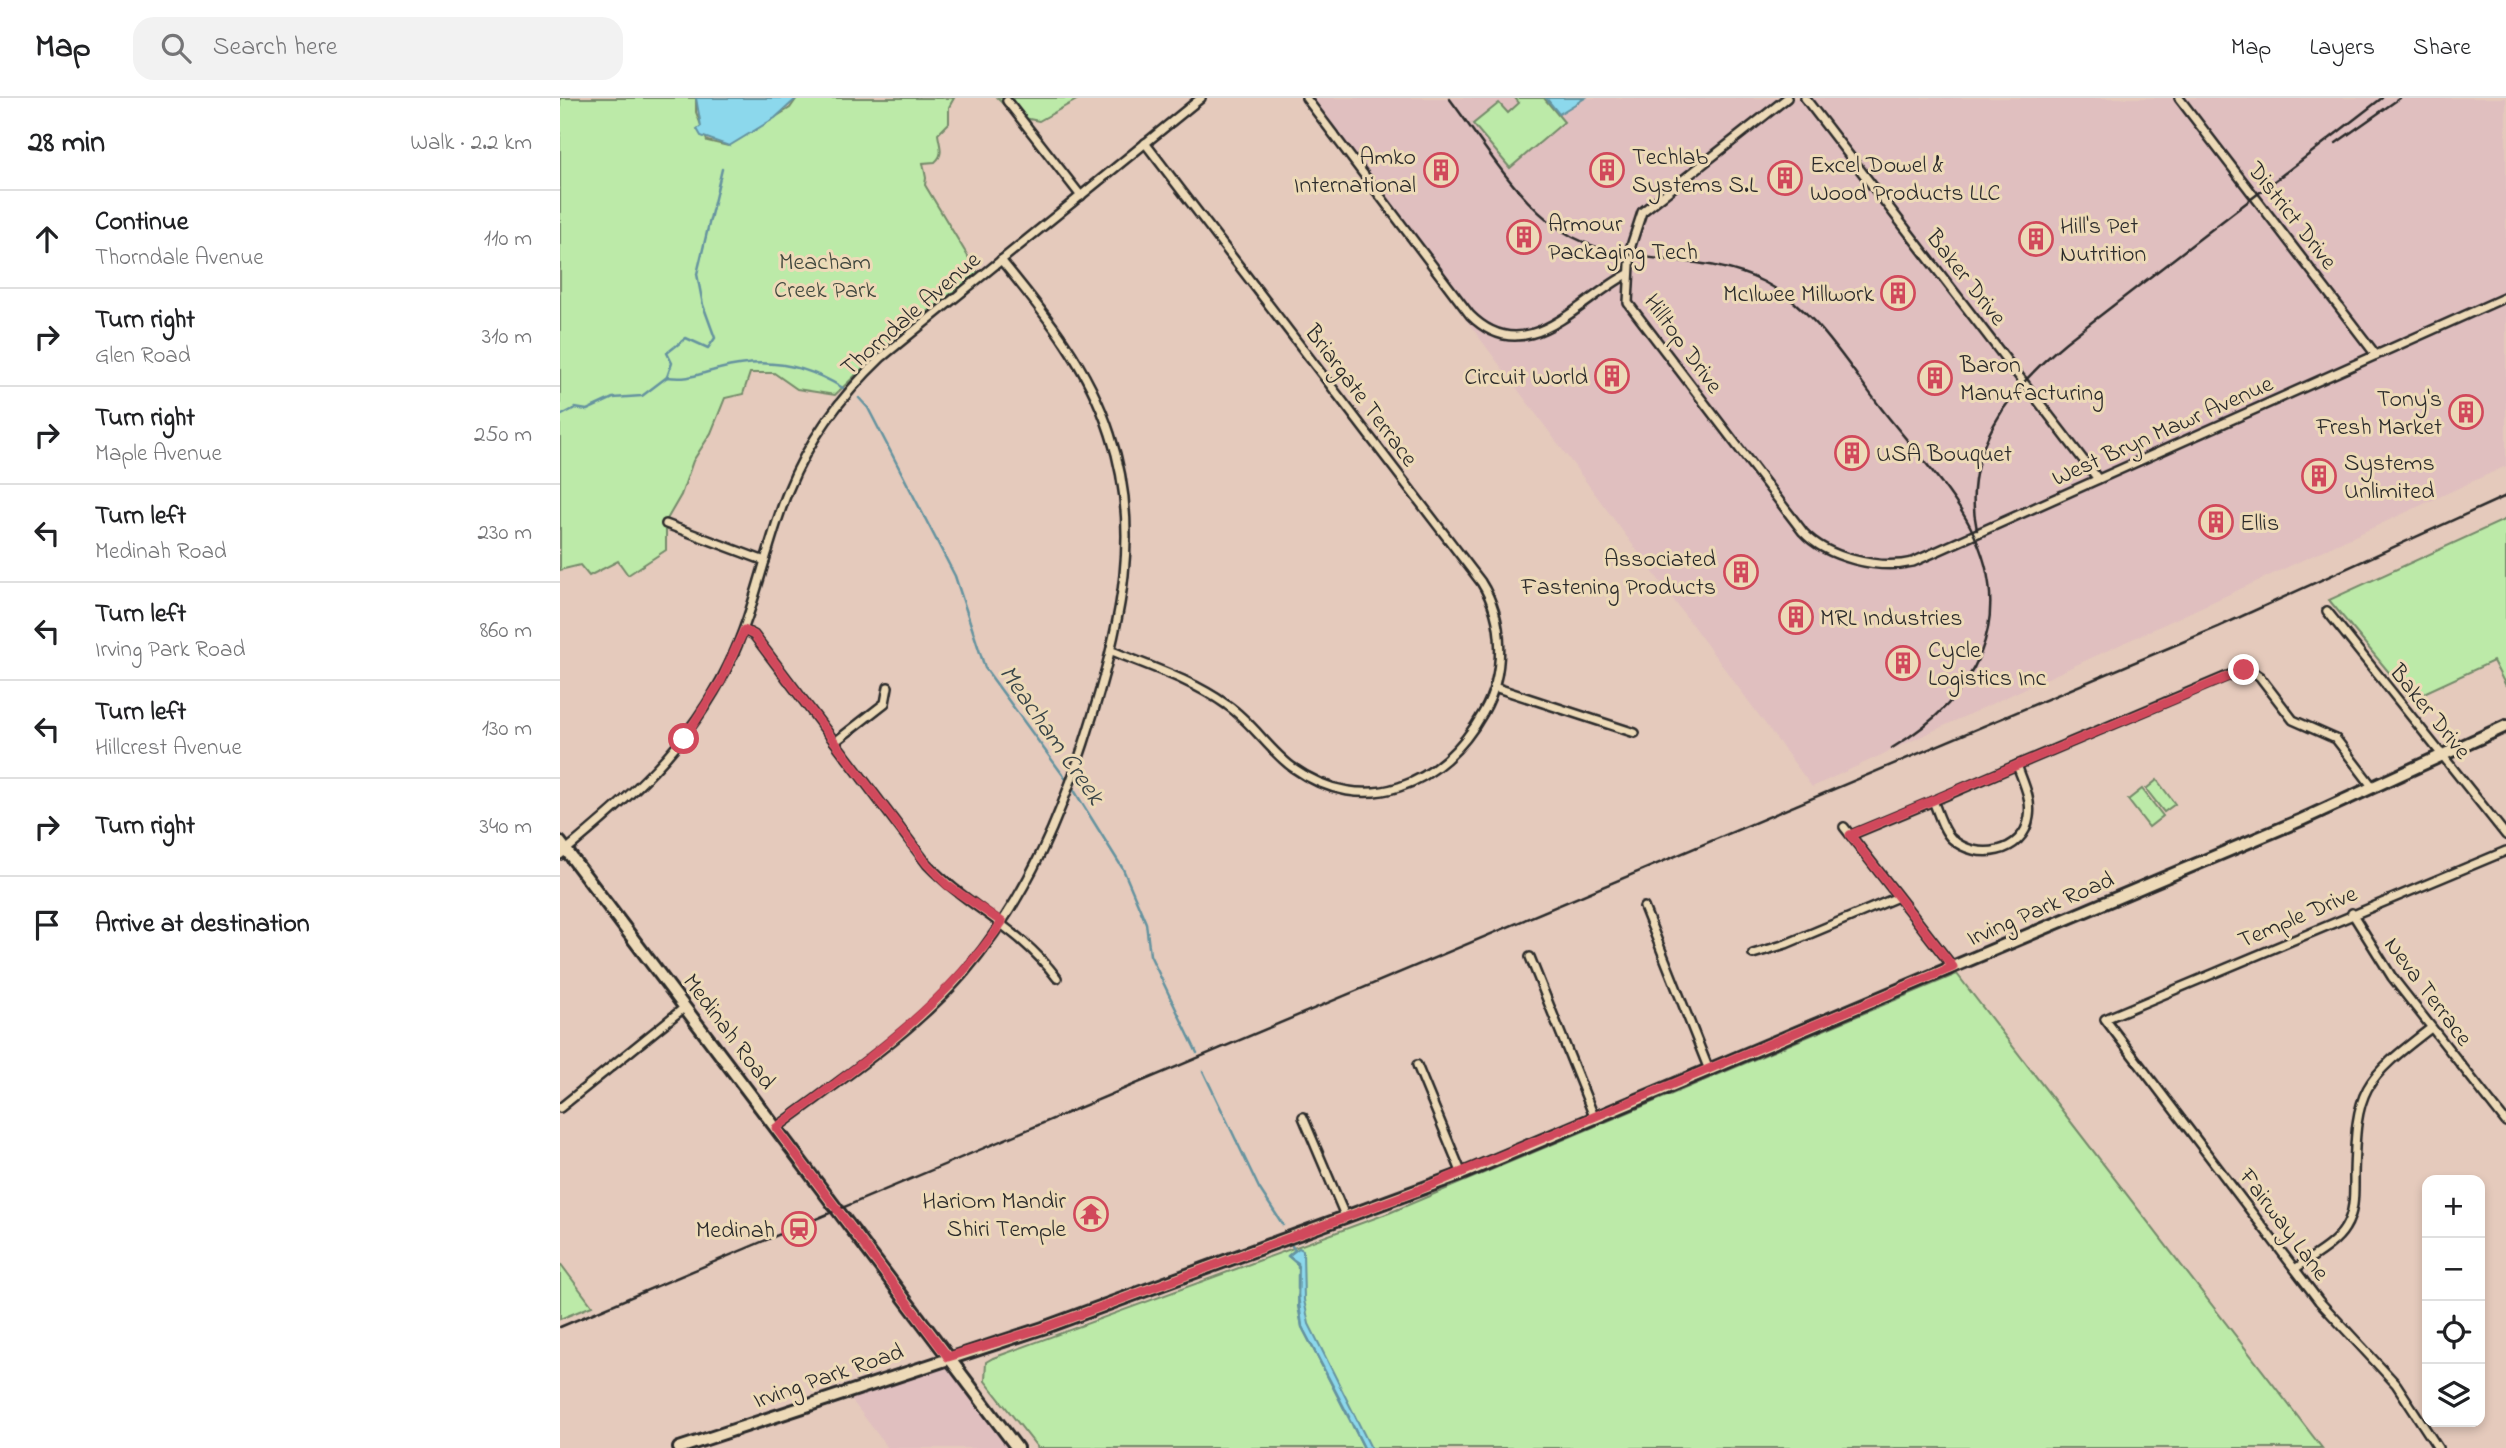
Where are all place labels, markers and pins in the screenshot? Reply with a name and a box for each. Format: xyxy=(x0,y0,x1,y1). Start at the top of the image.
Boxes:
place label: Amko International xyxy=(1294,141,1416,204)
place label: Techlab Systems S.L xyxy=(1632,141,1758,205)
place label: Excel Dowel & Wood Products LLC xyxy=(1810,149,2000,212)
building icon: Amko International xyxy=(1422,151,1460,189)
building icon: Techlab Systems S.L xyxy=(1588,151,1626,189)
building icon: Excel Dowel & Wood Products LLC xyxy=(1766,159,1804,197)
place label: Armour Packaging Tech xyxy=(1548,208,1698,271)
place label: Hill's Pet Nutrition xyxy=(2060,210,2146,273)
building icon: Armour Packaging Tech xyxy=(1505,218,1543,256)
building icon: Hill's Pet Nutrition xyxy=(2017,220,2055,258)
building icon: McIlwee Millwork xyxy=(1879,274,1917,312)
place label: McIlwee Millwork xyxy=(1723,278,1874,313)
place label: Baron Manufacturing xyxy=(1959,349,2104,412)
building icon: Circuit World xyxy=(1593,357,1631,395)
building icon: Baron Manufacturing xyxy=(1916,359,1954,397)
place label: Circuit World xyxy=(1464,361,1589,396)
place label: Tony's Fresh Market xyxy=(2315,383,2442,446)
building icon: Tony's Fresh Market xyxy=(2447,393,2485,431)
building icon: USA Bouquet xyxy=(1833,434,1871,472)
place label: USA Bouquet xyxy=(1876,438,2012,473)
place label: Systems Unlimited xyxy=(2344,447,2435,510)
building icon: Systems Unlimited xyxy=(2300,457,2338,495)
building icon: Ellis xyxy=(2197,503,2235,541)
place label: Ellis xyxy=(2240,507,2279,542)
place label: Associated Fastening Products xyxy=(1520,543,1717,606)
building icon: Associated Fastening Products xyxy=(1722,553,1760,591)
building icon: MRL Industries xyxy=(1777,598,1815,636)
place label: MRL Industries xyxy=(1820,602,1962,637)
place label: Cycle Logistics Inc xyxy=(1928,634,2046,697)
building icon: Cycle Logistics Inc xyxy=(1884,644,1922,682)
place label: HariOm Mandir Shiri Temple xyxy=(922,1185,1067,1248)
temple icon: HariOm Mandir Shiri Temple xyxy=(1072,1195,1110,1233)
station icon: Medinah xyxy=(780,1210,818,1248)
place label: Medinah xyxy=(696,1214,775,1249)

